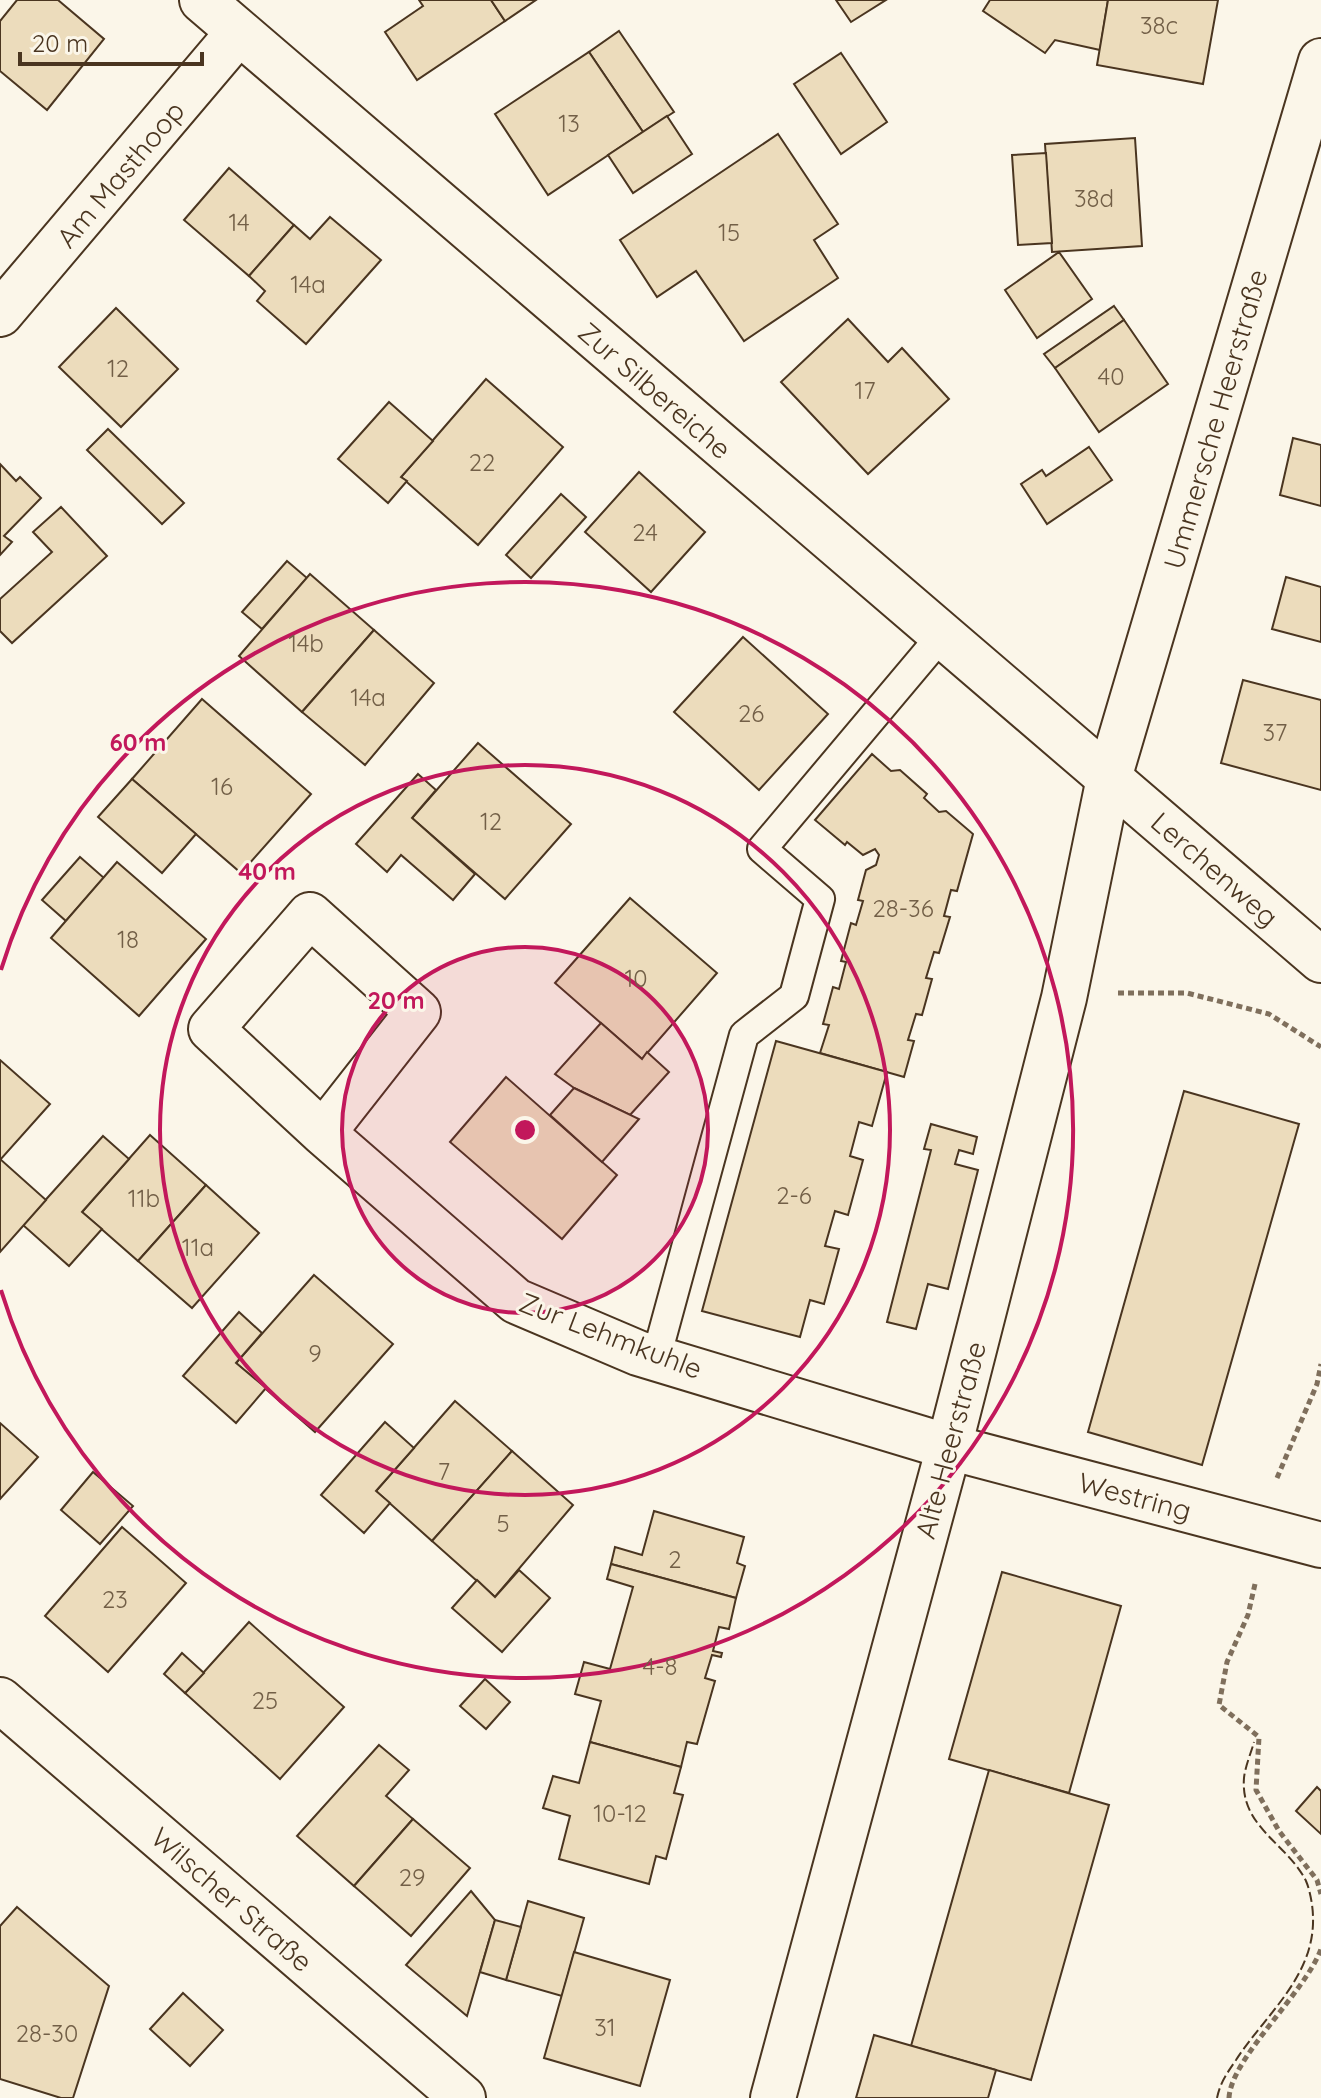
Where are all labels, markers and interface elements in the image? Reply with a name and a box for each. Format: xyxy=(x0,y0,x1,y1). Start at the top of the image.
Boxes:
house number: 38c xyxy=(1140,10,1178,40)
scale bar xyxy=(20,16,202,66)
text: 20 m xyxy=(32,28,88,58)
street label: Am Masthoop xyxy=(49,94,191,254)
house number: 13 xyxy=(558,108,580,138)
house number: 38d xyxy=(1074,183,1114,213)
house number: 14 xyxy=(228,207,250,237)
house number: 15 xyxy=(718,217,740,247)
street label: Ummersche Heerstraße xyxy=(1155,265,1275,573)
house number: 14a xyxy=(290,269,326,299)
street label: Zur Silbereiche xyxy=(571,314,739,466)
house number: 12 xyxy=(107,353,129,383)
house number: 40 xyxy=(1098,361,1124,391)
house number: 17 xyxy=(854,375,876,405)
house number: 22 xyxy=(469,447,495,477)
house number: 24 xyxy=(632,517,658,547)
house number: 14b xyxy=(288,628,324,658)
house number: 14a xyxy=(350,682,386,712)
house number: 26 xyxy=(738,698,764,728)
house number: 37 xyxy=(1263,717,1287,747)
text: 60 m xyxy=(110,727,166,757)
house number: 16 xyxy=(211,771,233,801)
street label: Lerchenweg xyxy=(1144,804,1286,934)
house number: 12 xyxy=(480,806,502,836)
text: 40 m xyxy=(238,856,296,886)
house number: 28-36 xyxy=(872,893,934,923)
house number: 18 xyxy=(117,924,139,954)
house number: 10 xyxy=(624,963,648,993)
text: 20 m xyxy=(367,985,425,1015)
centre of rings xyxy=(511,1116,539,1144)
house number: 2-6 xyxy=(776,1180,812,1210)
house number: 11b xyxy=(128,1183,160,1213)
house number: 11a xyxy=(182,1232,214,1262)
street label: Zur Lehmkuhle xyxy=(515,1284,707,1386)
house number: 9 xyxy=(308,1338,322,1368)
street label: Alte Heerstraße xyxy=(907,1338,993,1542)
house number: 7 xyxy=(438,1456,450,1486)
street label: Westring xyxy=(1075,1464,1195,1528)
house number: 5 xyxy=(496,1508,510,1538)
house number: 2 xyxy=(668,1544,682,1574)
house number: 23 xyxy=(102,1584,128,1614)
house number: 4-8 xyxy=(643,1651,677,1681)
house number: 25 xyxy=(252,1685,278,1715)
house number: 10-12 xyxy=(593,1798,647,1828)
street label: Wilscher Straße xyxy=(144,1819,320,1979)
house number: 29 xyxy=(399,1862,425,1892)
house number: 31 xyxy=(594,2012,616,2042)
house number: 28-30 xyxy=(16,2018,78,2048)

